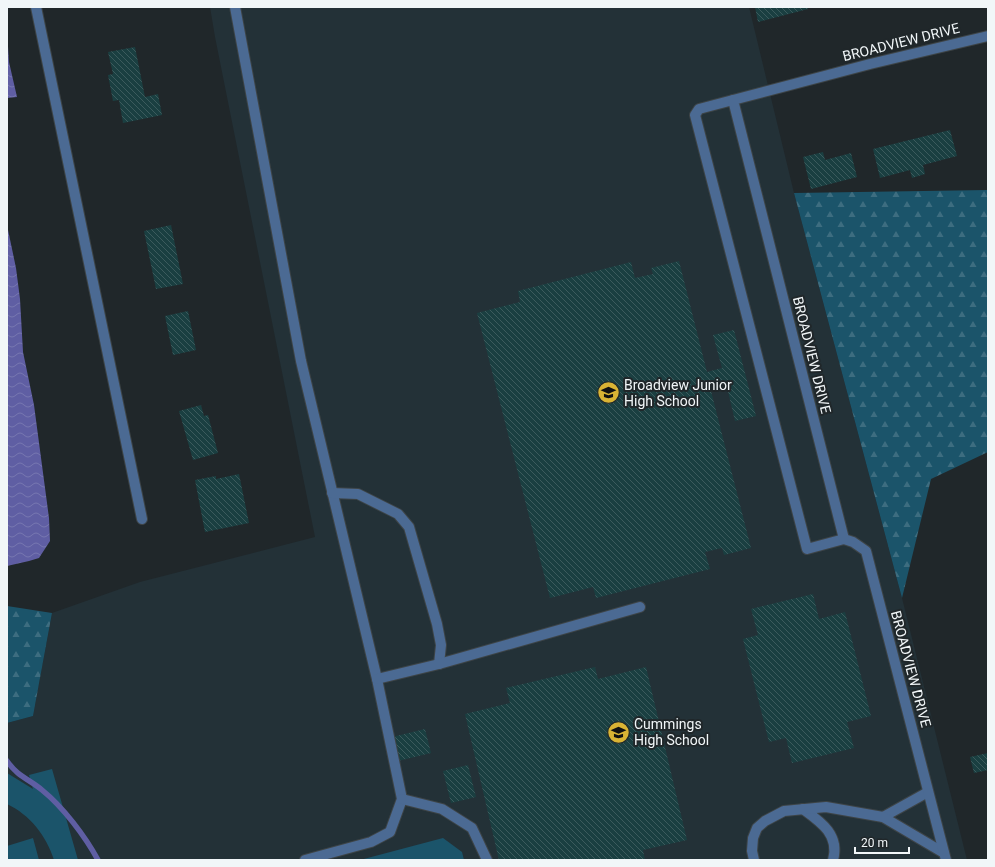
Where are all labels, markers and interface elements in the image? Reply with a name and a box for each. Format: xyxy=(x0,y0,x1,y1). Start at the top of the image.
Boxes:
street label: BROADVIEW DRIVE xyxy=(841,20,961,64)
street label: BROADVIEW DRIVE xyxy=(790,295,834,415)
place label: Broadview Junior High School xyxy=(624,377,732,409)
school or university icon: Broadview Junior High School xyxy=(596,380,622,406)
street label: BROADVIEW DRIVE xyxy=(888,609,934,729)
place label: Cummings High School xyxy=(634,716,709,748)
school or university icon: Cummings High School xyxy=(605,719,631,745)
scale bar xyxy=(855,829,909,855)
text: 20 m xyxy=(861,836,888,850)

